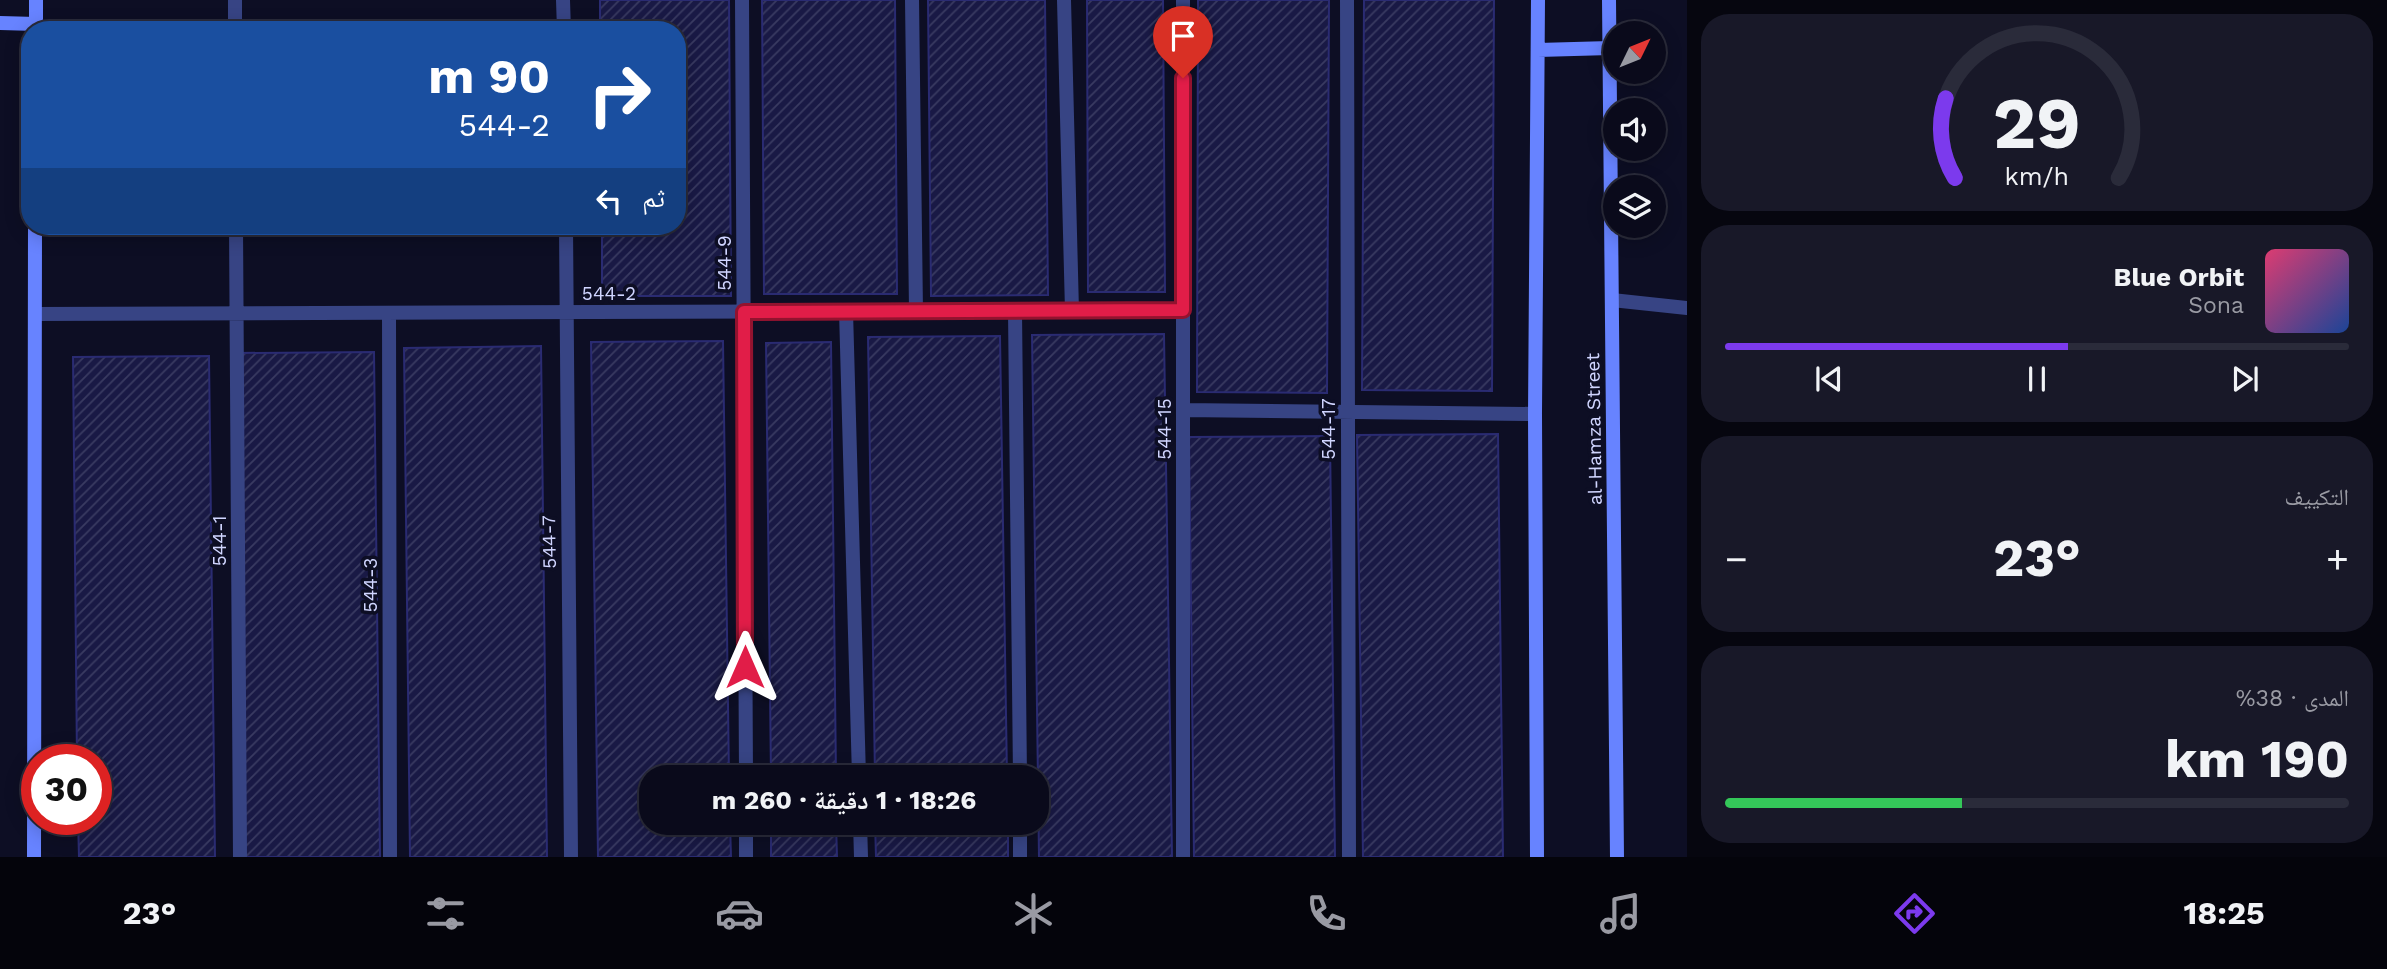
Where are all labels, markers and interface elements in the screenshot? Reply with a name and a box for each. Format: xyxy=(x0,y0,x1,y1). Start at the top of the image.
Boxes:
pin xyxy=(1153,6,1213,78)
icon: arrive xyxy=(1164,17,1202,55)
north arrow xyxy=(1603,21,1666,84)
map controls xyxy=(1603,21,1666,238)
text: 90 m xyxy=(428,47,550,105)
icon: right xyxy=(574,49,665,140)
text: 29 xyxy=(1993,81,2081,167)
button: sound xyxy=(1603,98,1666,161)
text: 544-2 xyxy=(459,106,550,144)
text: km/h xyxy=(2005,162,2069,191)
button: layers xyxy=(1603,175,1666,238)
icon: left xyxy=(590,182,628,220)
text: ثم xyxy=(642,183,665,213)
street label: 544-9 xyxy=(713,235,736,291)
text: Blue Orbit xyxy=(2114,262,2244,292)
street label: 544-2 xyxy=(582,282,636,305)
text: Sona xyxy=(2188,292,2244,319)
street label: al-Hamza Street xyxy=(1581,353,1607,505)
icon: previous xyxy=(1810,360,1848,398)
icon: pause xyxy=(2018,360,2056,398)
icon: next xyxy=(2226,360,2264,398)
street label: 544-15 xyxy=(1153,398,1176,460)
street label: 544-17 xyxy=(1317,398,1340,460)
text: التكييف xyxy=(2284,484,2349,511)
street label: 544-7 xyxy=(537,515,561,569)
street label: 544-1 xyxy=(208,516,231,566)
text: 23° xyxy=(1993,528,2081,589)
text: − xyxy=(1725,537,1748,581)
text: + xyxy=(2326,537,2349,581)
street label: 544-3 xyxy=(359,558,382,612)
position arrow xyxy=(708,630,782,704)
text: المدى · 38% xyxy=(2236,685,2349,712)
text: 190 km xyxy=(2165,729,2349,790)
speed limit sign: 30 xyxy=(21,744,112,835)
text: 18:26 · 1 دقيقة · 260 m xyxy=(712,785,976,815)
icon: filters xyxy=(421,889,470,938)
icon: car xyxy=(715,889,764,938)
icon: climate xyxy=(1009,889,1058,938)
icon: phone xyxy=(1302,889,1351,938)
icon: music xyxy=(1596,889,1645,938)
icon: directions xyxy=(1890,889,1939,938)
text: 23° xyxy=(122,894,176,932)
text: 18:25 xyxy=(2183,894,2265,932)

